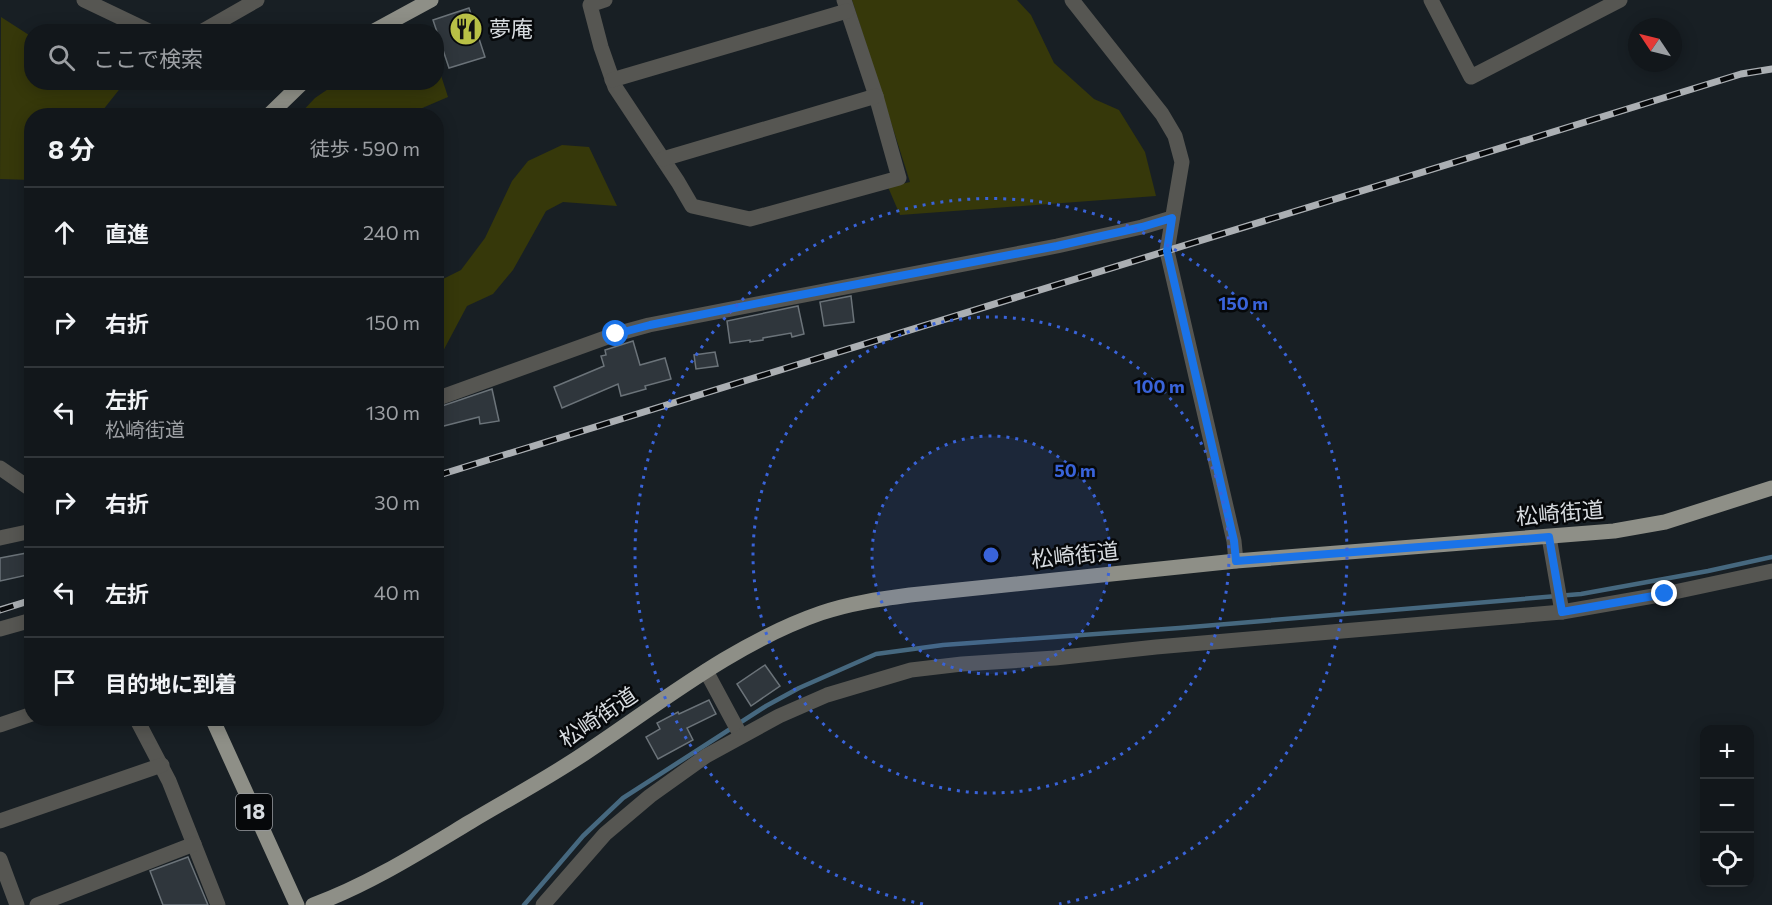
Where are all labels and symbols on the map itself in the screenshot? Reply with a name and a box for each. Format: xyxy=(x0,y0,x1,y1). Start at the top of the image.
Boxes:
restaurant icon: 夢庵 xyxy=(448,11,484,47)
place label: 夢庵 xyxy=(489,15,533,42)
north arrow xyxy=(1628,18,1682,72)
text: 150 m xyxy=(1218,292,1268,314)
route start xyxy=(602,320,628,346)
text: 100 m xyxy=(1133,375,1185,397)
text: 50 m xyxy=(1054,459,1096,481)
street label: 松崎街道 xyxy=(1515,495,1605,530)
street label: 松崎街道 xyxy=(1030,536,1120,573)
centre of rings xyxy=(981,545,1001,565)
route end xyxy=(1651,580,1677,606)
street label: 松崎街道 xyxy=(554,681,642,752)
road number: 18 xyxy=(236,794,272,830)

